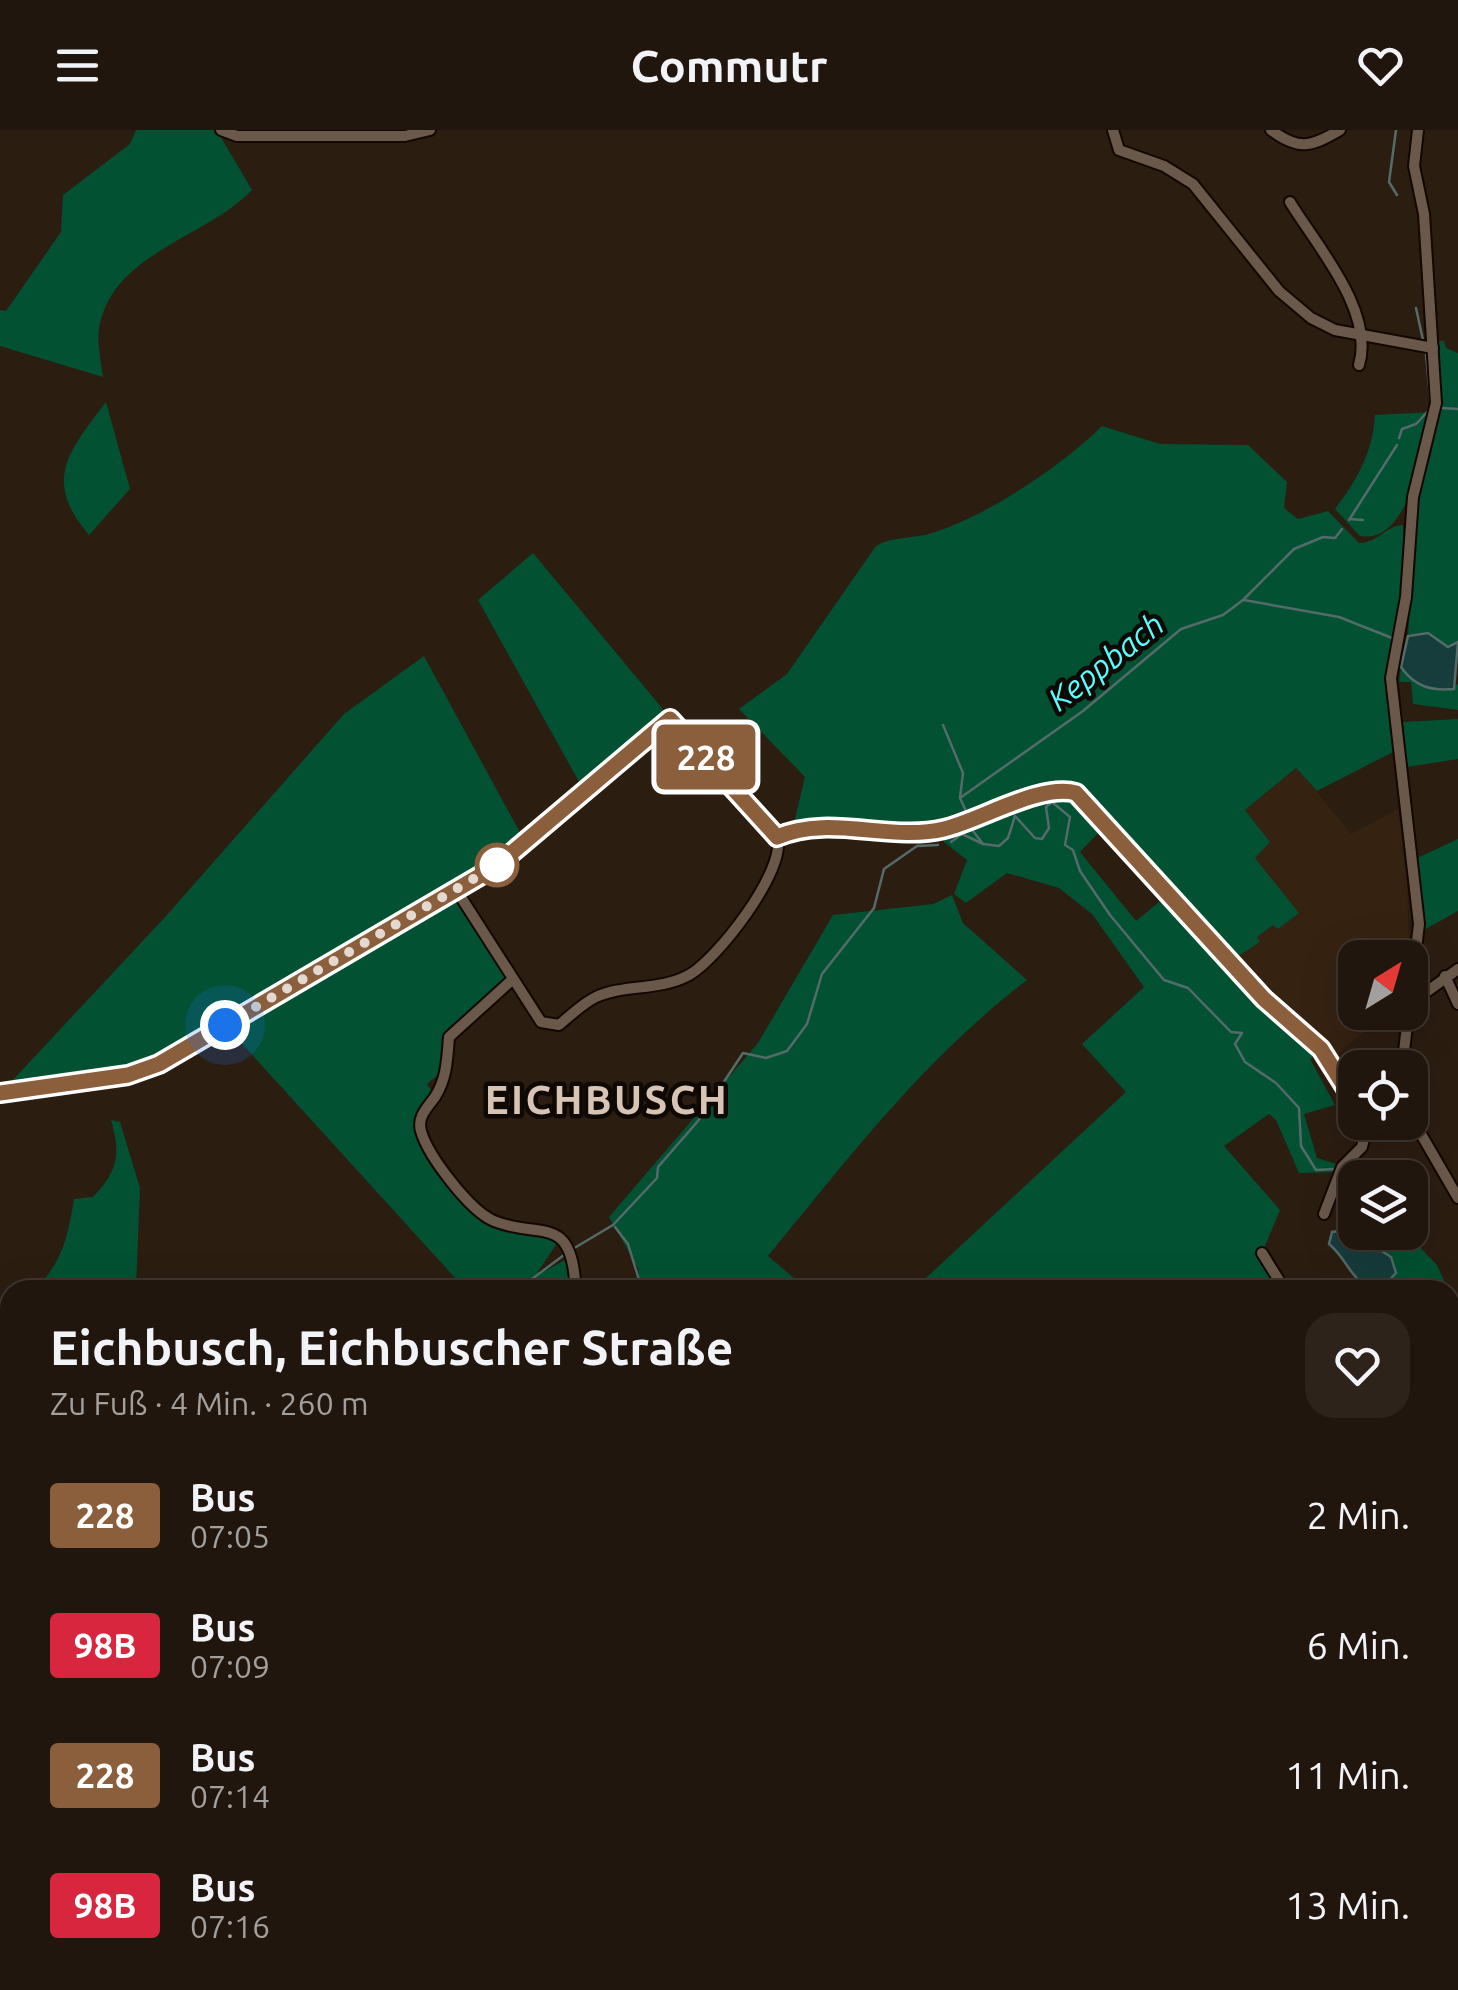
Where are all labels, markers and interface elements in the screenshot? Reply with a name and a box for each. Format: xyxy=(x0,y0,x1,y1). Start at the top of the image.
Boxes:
icon: menu xyxy=(50,38,105,93)
icon: heart xyxy=(1353,38,1408,93)
text: Commutr xyxy=(630,40,828,91)
water label: Keppbach xyxy=(1041,605,1170,717)
line badge: 228 xyxy=(648,724,764,790)
text: 228 xyxy=(676,737,736,777)
unlabelled marker xyxy=(476,844,518,886)
north arrow xyxy=(1338,940,1428,1030)
map controls xyxy=(1338,940,1428,1250)
your location xyxy=(200,1000,250,1050)
button: locate xyxy=(1338,1050,1428,1140)
district label: EICHBUSCH xyxy=(485,1077,729,1122)
button: layers xyxy=(1338,1160,1428,1250)
button: heart xyxy=(1305,1313,1410,1418)
text: Eichbusch, Eichbuscher Straße xyxy=(50,1320,733,1374)
text: Zu Fuß · 4 Min. · 260 m xyxy=(50,1385,369,1421)
text: Bus xyxy=(190,1476,255,1518)
text: 2 Min. xyxy=(1307,1494,1410,1536)
text: 228 xyxy=(75,1495,135,1535)
text: 07:05 xyxy=(190,1518,270,1554)
text: Bus xyxy=(190,1606,255,1648)
text: 6 Min. xyxy=(1307,1624,1410,1666)
text: 98B xyxy=(74,1625,136,1665)
text: 07:09 xyxy=(190,1648,270,1684)
text: Bus xyxy=(190,1736,255,1778)
text: 11 Min. xyxy=(1285,1754,1410,1796)
text: 228 xyxy=(75,1755,135,1795)
text: 07:14 xyxy=(190,1778,270,1814)
text: Bus xyxy=(190,1866,255,1908)
text: 13 Min. xyxy=(1285,1884,1410,1926)
text: 98B xyxy=(74,1885,136,1925)
text: 07:16 xyxy=(190,1908,270,1944)

